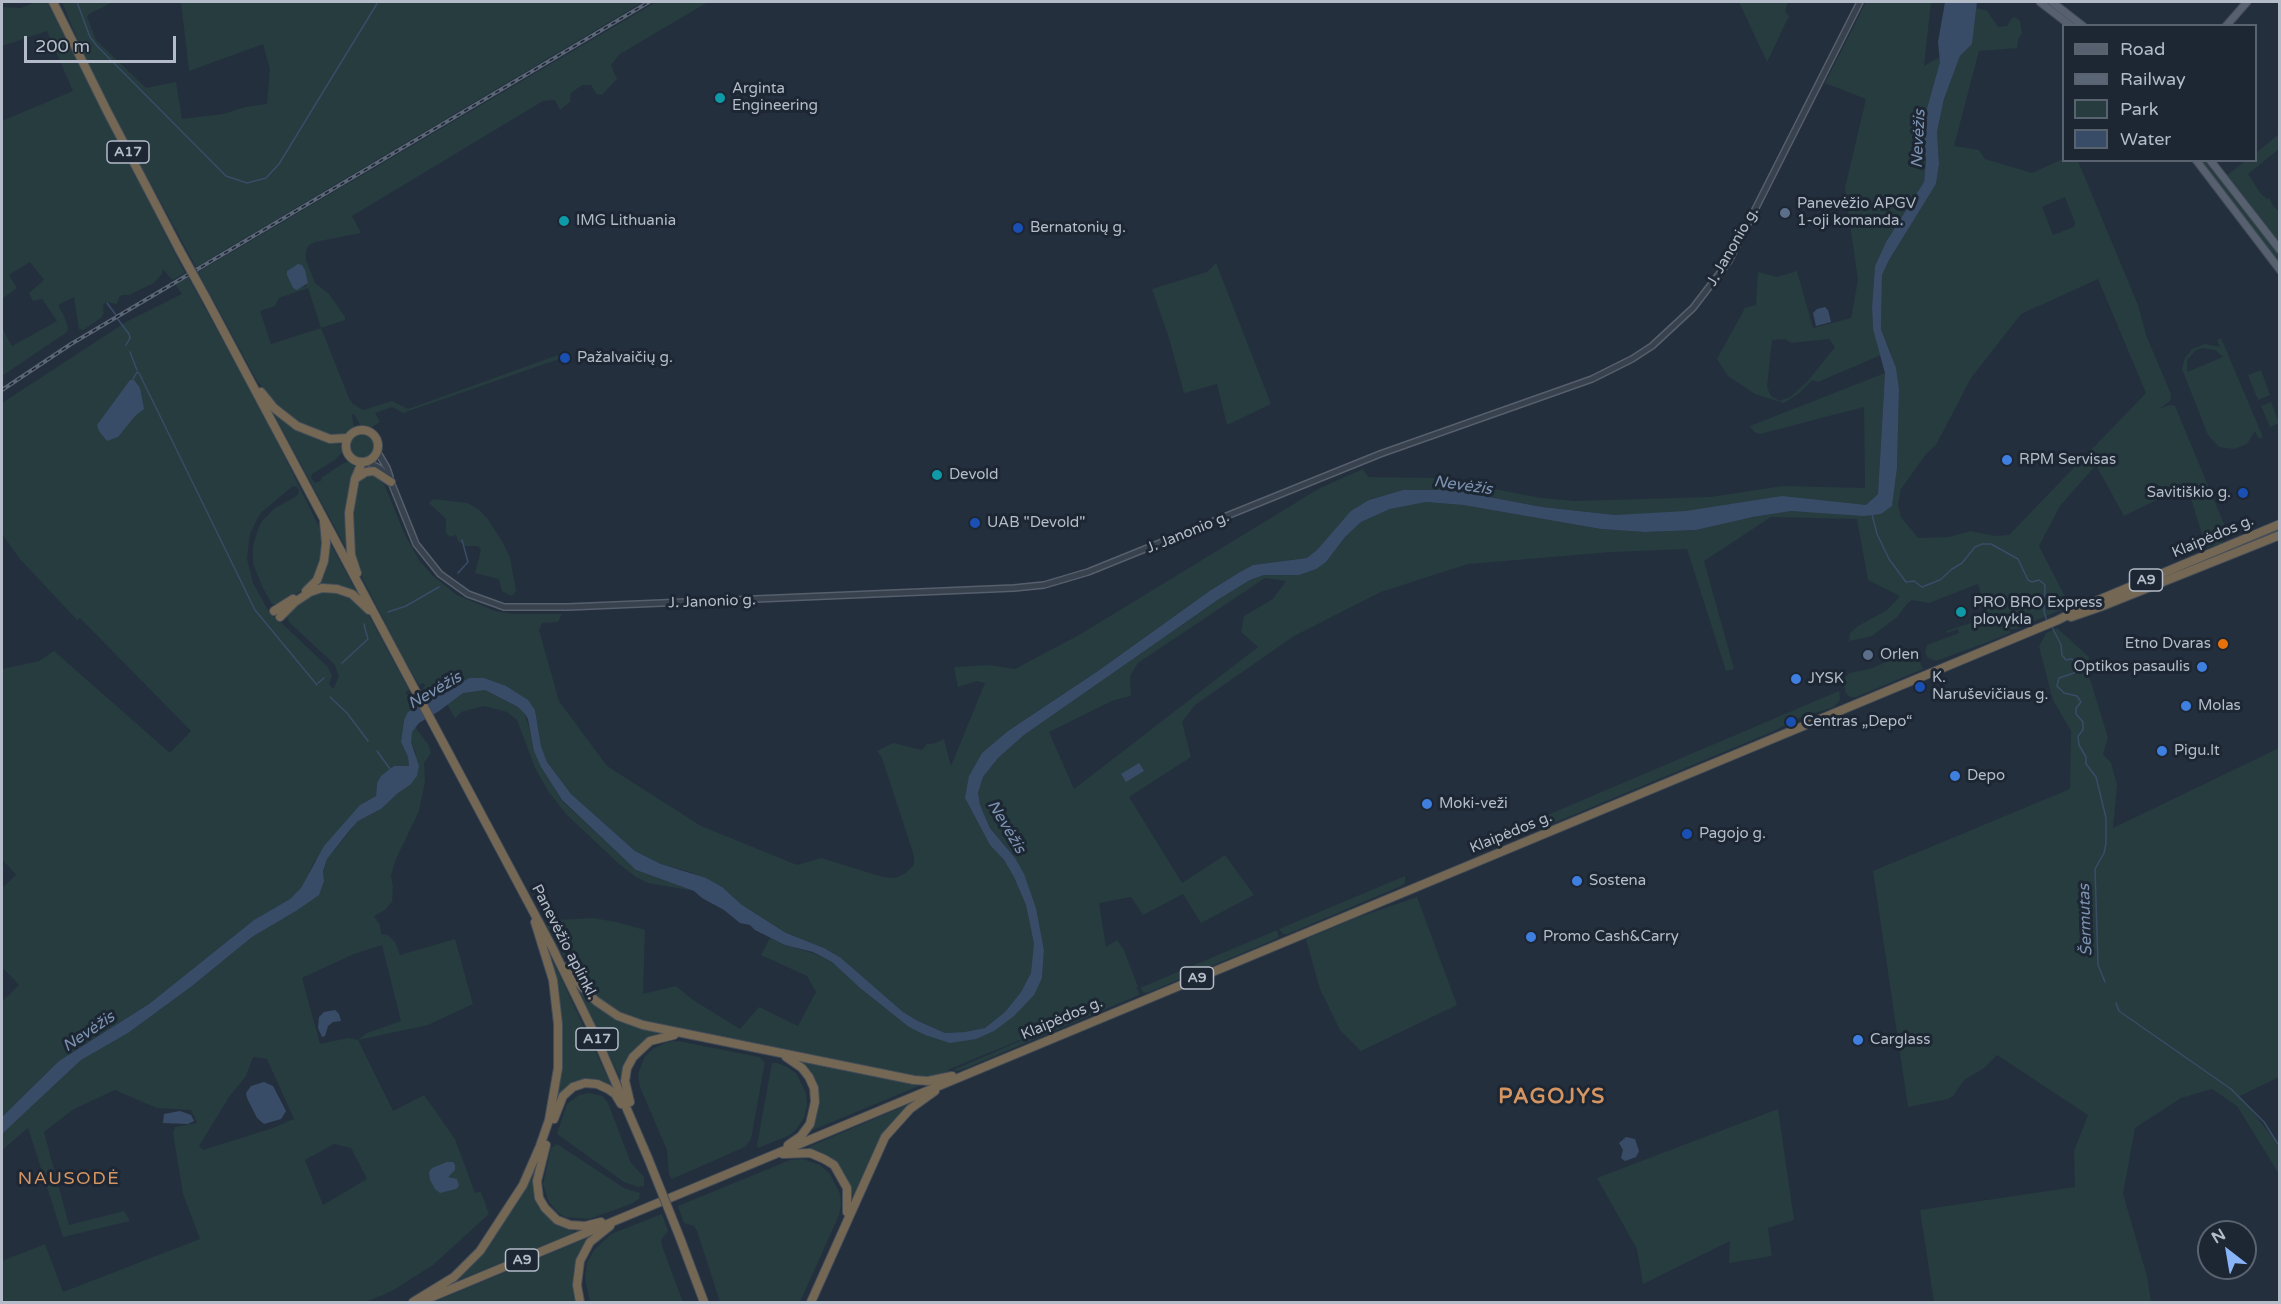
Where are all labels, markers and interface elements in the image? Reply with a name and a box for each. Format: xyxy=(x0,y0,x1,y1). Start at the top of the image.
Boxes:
scale bar xyxy=(27,24,178,62)
legend xyxy=(2062,24,2257,162)
text: 200 m xyxy=(35,35,90,57)
text: Road xyxy=(2120,38,2165,60)
text: Railway xyxy=(2120,68,2186,90)
place label: Arginta Engineering xyxy=(732,80,818,115)
marker: Arginta Engineering xyxy=(713,91,727,105)
text: Park xyxy=(2120,98,2158,120)
water label: Nevėžis xyxy=(1908,109,1930,169)
text: Water xyxy=(2120,128,2171,150)
road number: A17 xyxy=(107,141,149,163)
place label: Panevėžio APGV 1-oji komanda. xyxy=(1797,195,1916,230)
street label: J. Janonio g. xyxy=(1703,205,1763,289)
marker: Panevėžio APGV 1-oji komanda. xyxy=(1778,206,1792,220)
place label: IMG Lithuania xyxy=(576,212,676,230)
marker: IMG Lithuania xyxy=(557,214,571,228)
place label: Bernatonių g. xyxy=(1030,219,1126,237)
marker: Bernatonių g. xyxy=(1011,221,1025,235)
place label: Pažalvaičių g. xyxy=(577,349,673,367)
marker: Pažalvaičių g. xyxy=(558,351,572,365)
place label: RPM Servisas xyxy=(2019,451,2116,469)
marker: RPM Servisas xyxy=(2000,453,2014,467)
place label: Devold xyxy=(949,466,999,484)
marker: Devold xyxy=(930,468,944,482)
water label: Nevėžis xyxy=(1433,472,1493,500)
place label: Savitiškio g. xyxy=(2147,484,2231,502)
marker: Savitiškio g. xyxy=(2236,486,2250,500)
street label: J. Janonio g. xyxy=(1144,508,1232,558)
street label: Klaipėdos g. xyxy=(2169,512,2257,562)
place label: UAB "Devold" xyxy=(987,514,1085,532)
marker: UAB "Devold" xyxy=(968,516,982,530)
road number: A9 xyxy=(2130,569,2162,591)
street label: J. Janonio g. xyxy=(668,591,756,613)
place label: PRO BRO Express plovykla xyxy=(1973,594,2103,629)
marker: PRO BRO Express plovykla xyxy=(1954,605,1968,619)
place label: Etno Dvaras xyxy=(2125,635,2211,653)
marker: Etno Dvaras xyxy=(2216,637,2230,651)
place label: Orlen xyxy=(1880,646,1919,664)
marker: Orlen xyxy=(1861,648,1875,662)
place label: Optikos pasaulis xyxy=(2074,658,2190,676)
marker: Optikos pasaulis xyxy=(2195,660,2209,674)
water label: Nevėžis xyxy=(405,668,465,714)
place label: K. Naruševičiaus g. xyxy=(1932,669,2048,704)
place label: JYSK xyxy=(1808,670,1844,688)
marker: JYSK xyxy=(1789,672,1803,686)
marker: K. Naruševičiaus g. xyxy=(1913,680,1927,694)
place label: Molas xyxy=(2198,697,2241,715)
marker: Molas xyxy=(2179,699,2193,713)
place label: Centras „Depo“ xyxy=(1803,713,1913,731)
marker: Centras „Depo“ xyxy=(1784,715,1798,729)
place label: Pigu.lt xyxy=(2174,742,2220,760)
marker: Pigu.lt xyxy=(2155,744,2169,758)
place label: Depo xyxy=(1967,767,2005,785)
marker: Depo xyxy=(1948,769,1962,783)
place label: Moki-veži xyxy=(1439,795,1508,813)
water label: Nevėžis xyxy=(983,797,1029,857)
marker: Moki-veži xyxy=(1420,797,1434,811)
street label: Klaipėdos g. xyxy=(1467,808,1555,858)
place label: Pagojo g. xyxy=(1699,825,1766,843)
marker: Pagojo g. xyxy=(1680,827,1694,841)
place label: Sostena xyxy=(1589,872,1646,890)
marker: Sostena xyxy=(1570,874,1584,888)
street label: Panevėžio aplinkl. xyxy=(527,882,601,1002)
water label: Šermutas xyxy=(2075,884,2097,956)
place label: Promo Cash&Carry xyxy=(1543,928,1679,946)
marker: Promo Cash&Carry xyxy=(1524,930,1538,944)
road number: A9 xyxy=(1180,967,1214,989)
street label: Klaipėdos g. xyxy=(1018,994,1106,1044)
water label: Nevėžis xyxy=(59,1008,119,1056)
road number: A17 xyxy=(576,1028,618,1050)
place label: Carglass xyxy=(1870,1031,1930,1049)
marker: Carglass xyxy=(1851,1033,1865,1047)
district label: PAGOJYS xyxy=(1498,1084,1606,1110)
district label: NAUSODĖ xyxy=(18,1168,120,1190)
north arrow xyxy=(2197,1220,2257,1280)
text: N xyxy=(2208,1224,2229,1248)
road number: A9 xyxy=(506,1249,538,1271)

